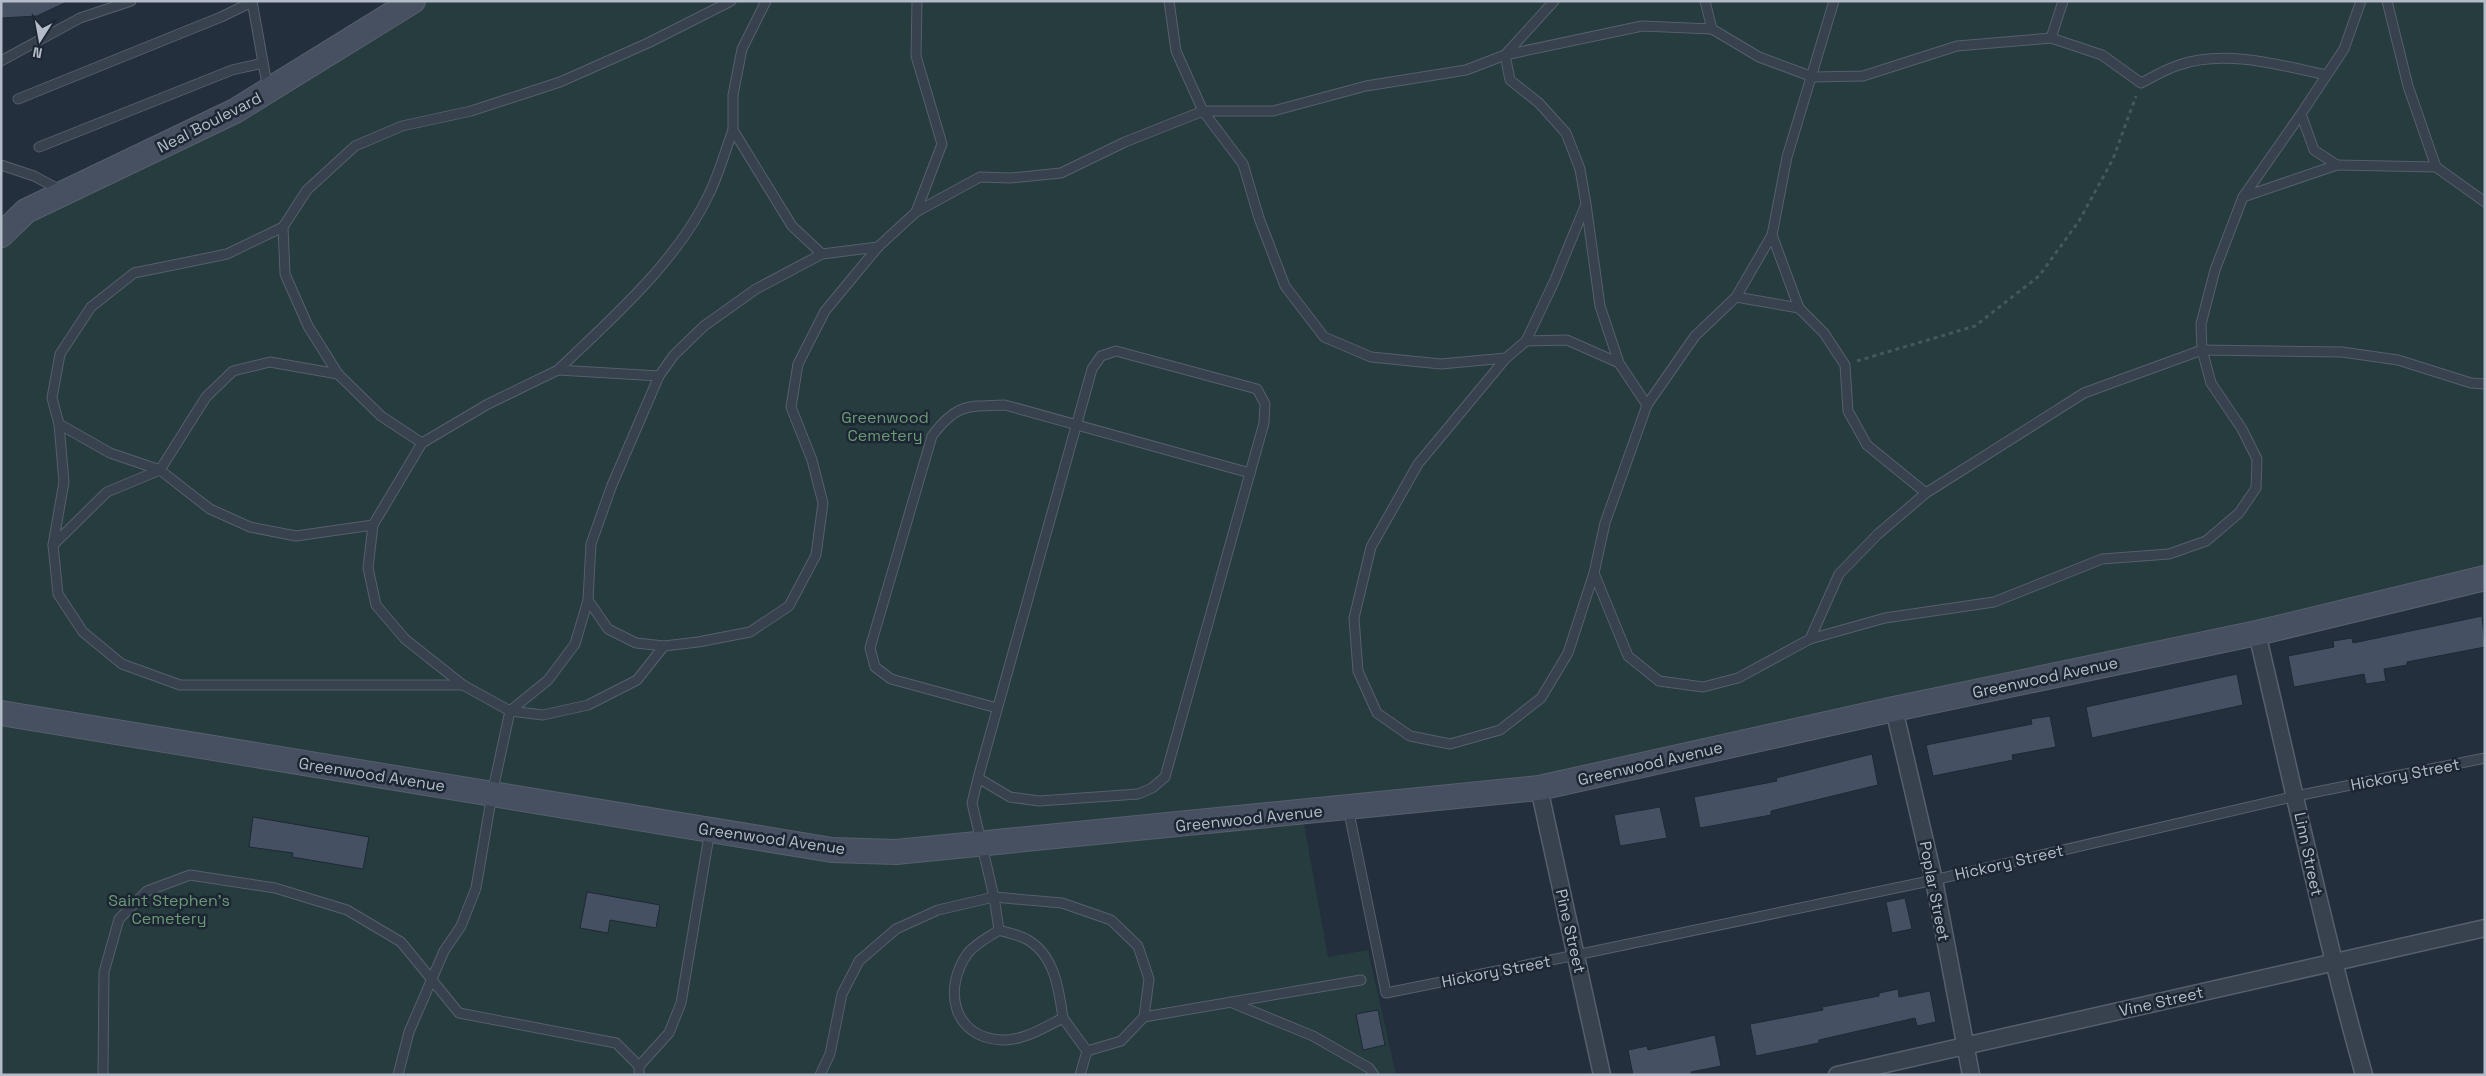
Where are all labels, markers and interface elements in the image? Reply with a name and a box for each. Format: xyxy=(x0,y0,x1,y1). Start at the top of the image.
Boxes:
north arrow xyxy=(15,15,65,65)
text: N xyxy=(31,43,44,62)
street label: Neal Boulevard xyxy=(154,87,265,158)
park label: Greenwood Cemetery xyxy=(841,407,929,446)
street label: Greenwood Avenue xyxy=(1970,652,2120,703)
street label: Greenwood Avenue xyxy=(1576,737,1725,790)
street label: Greenwood Avenue xyxy=(297,753,447,796)
street label: Hickory Street xyxy=(2349,754,2462,795)
street label: Greenwood Avenue xyxy=(1174,800,1324,837)
street label: Linn Street xyxy=(2289,810,2328,898)
street label: Greenwood Avenue xyxy=(697,818,847,859)
street label: Poplar Street xyxy=(1914,839,1955,943)
street label: Hickory Street xyxy=(1953,840,2065,885)
street label: Pine Street xyxy=(1551,887,1590,975)
park label: Saint Stephen’s Cemetery xyxy=(108,890,230,929)
street label: Hickory Street xyxy=(1440,951,1553,992)
street label: Vine Street xyxy=(2117,982,2205,1021)

